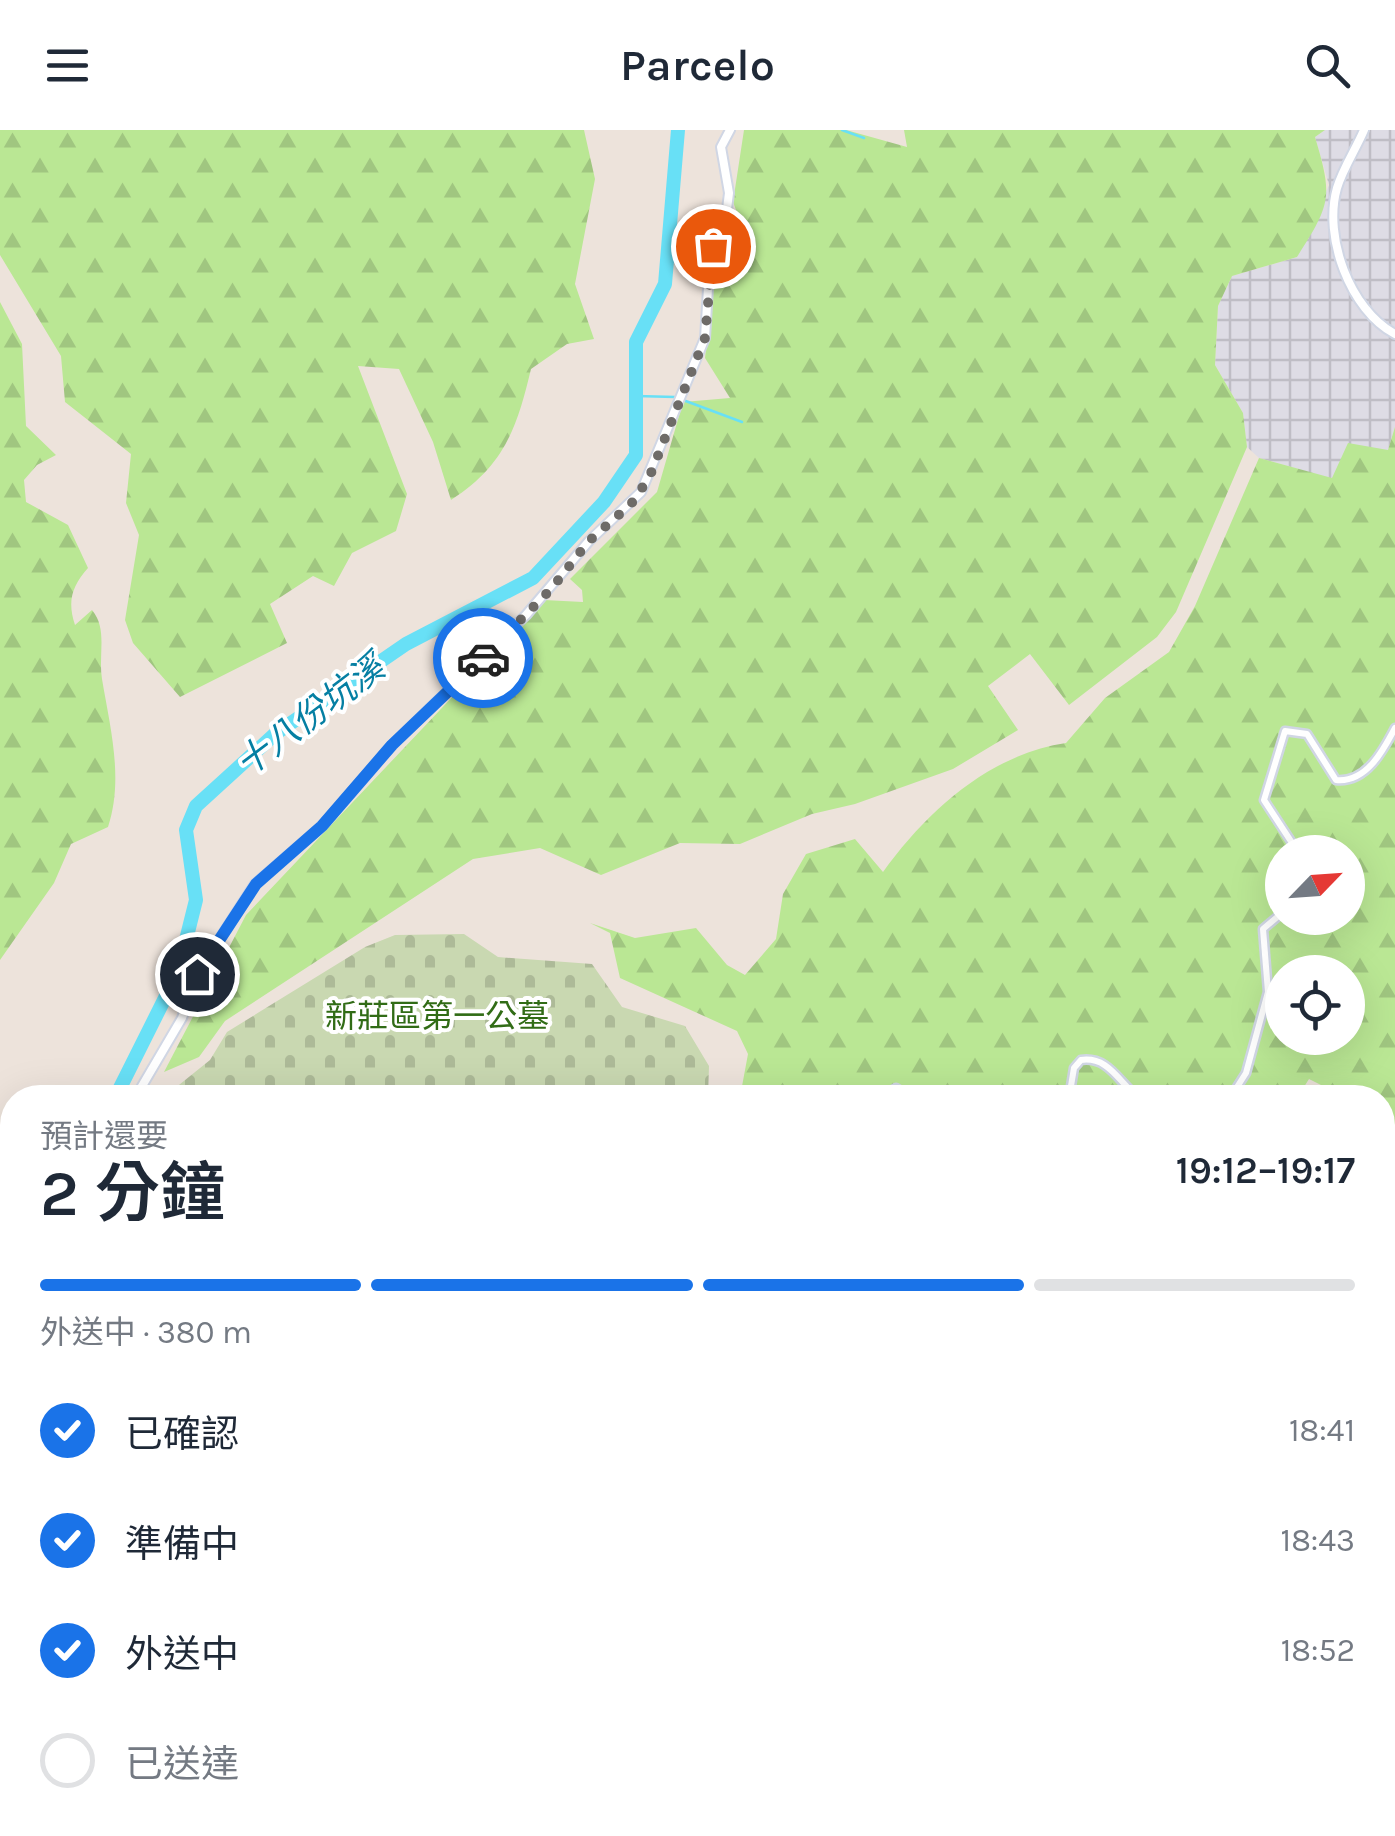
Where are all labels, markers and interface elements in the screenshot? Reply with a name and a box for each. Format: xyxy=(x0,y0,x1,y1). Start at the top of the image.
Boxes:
icon: menu xyxy=(40,38,95,93)
icon: search xyxy=(1300,38,1355,93)
text: Parcelo xyxy=(620,39,775,91)
pin xyxy=(671,204,756,289)
icon: bag xyxy=(686,219,741,274)
courier xyxy=(433,608,533,708)
icon: car xyxy=(456,631,511,686)
water label: 十八份坑溪 xyxy=(228,644,396,785)
north arrow xyxy=(1265,835,1365,935)
map controls xyxy=(1265,835,1365,1055)
pin xyxy=(155,932,240,1017)
icon: home xyxy=(170,947,225,1002)
button: locate xyxy=(1265,955,1365,1055)
park label: 新莊區第一公墓 xyxy=(325,998,549,1035)
text: 預計還要 xyxy=(40,1118,168,1155)
text: 19:12–19:17 xyxy=(1176,1148,1355,1193)
text: 2 分鐘 xyxy=(40,1155,225,1231)
text: 外送中 · 380 m xyxy=(40,1314,252,1351)
icon: check xyxy=(40,1403,95,1458)
text: 已確認 xyxy=(125,1412,239,1457)
text: 18:41 xyxy=(1289,1412,1355,1449)
icon: check xyxy=(40,1513,95,1568)
text: 準備中 xyxy=(125,1522,239,1567)
text: 18:43 xyxy=(1281,1522,1355,1559)
icon: check xyxy=(40,1623,95,1678)
text: 外送中 xyxy=(125,1632,239,1677)
text: 18:52 xyxy=(1281,1632,1355,1669)
text: 已送達 xyxy=(125,1742,239,1787)

